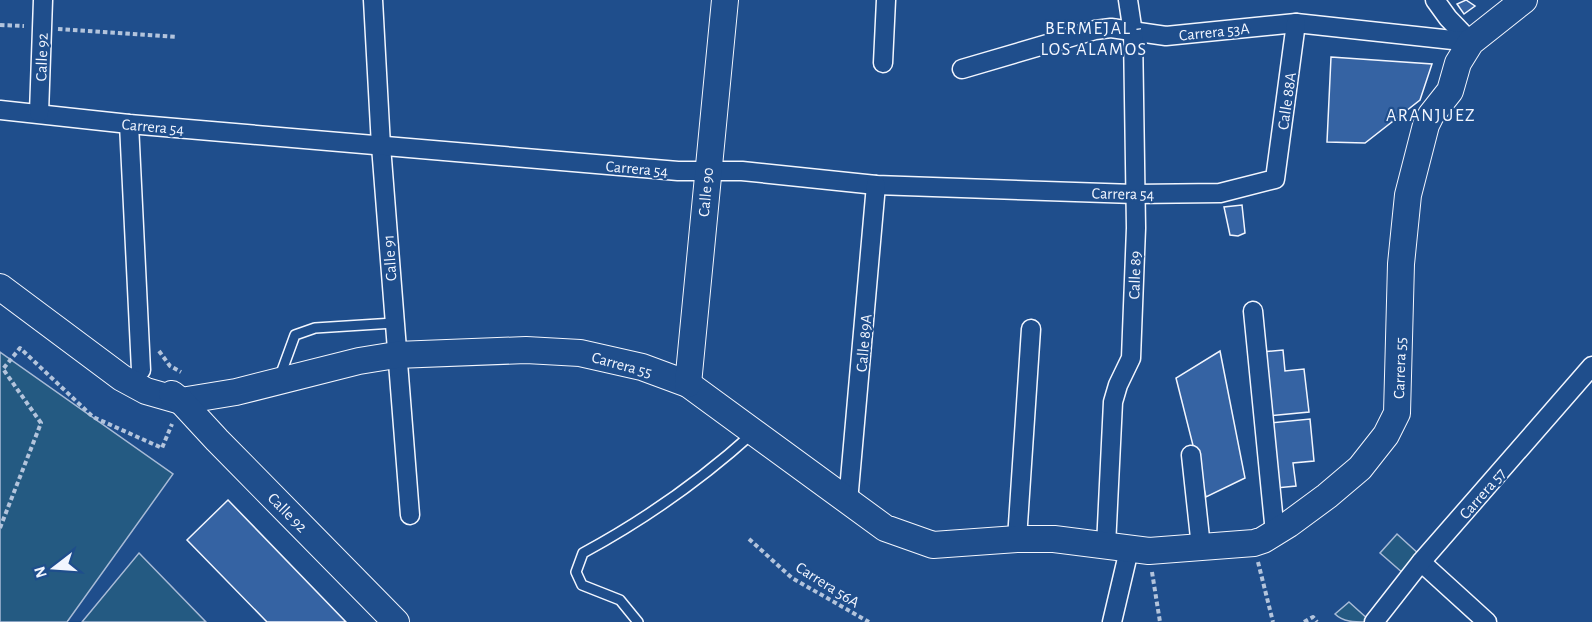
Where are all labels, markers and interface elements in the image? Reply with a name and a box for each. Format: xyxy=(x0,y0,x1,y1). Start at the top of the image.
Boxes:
district label: BERMEJAL - LOS ALAMOS xyxy=(1040,20,1148,59)
street label: Carrera 53A xyxy=(1178,20,1250,44)
street label: Calle 92 xyxy=(33,33,51,82)
street label: Calle 88A xyxy=(1275,71,1299,131)
district label: ARANJUEZ xyxy=(1386,107,1476,125)
street label: Carrera 54 xyxy=(121,116,185,138)
street label: Carrera 54 xyxy=(605,158,669,180)
street label: Calle 90 xyxy=(696,167,716,217)
street label: Carrera 54 xyxy=(1092,185,1155,203)
street label: Calle 91 xyxy=(380,234,400,282)
street label: Calle 89 xyxy=(1126,250,1144,300)
street label: Calle 89A xyxy=(853,314,874,373)
street label: Carrera 55 xyxy=(1391,337,1409,399)
street label: Carrera 55 xyxy=(590,349,654,381)
street label: Carrera 57 xyxy=(1456,465,1509,522)
street label: Calle 92 xyxy=(265,490,310,535)
north arrow xyxy=(24,538,84,598)
street label: Carrera 56A xyxy=(793,559,862,611)
text: N xyxy=(31,564,50,580)

